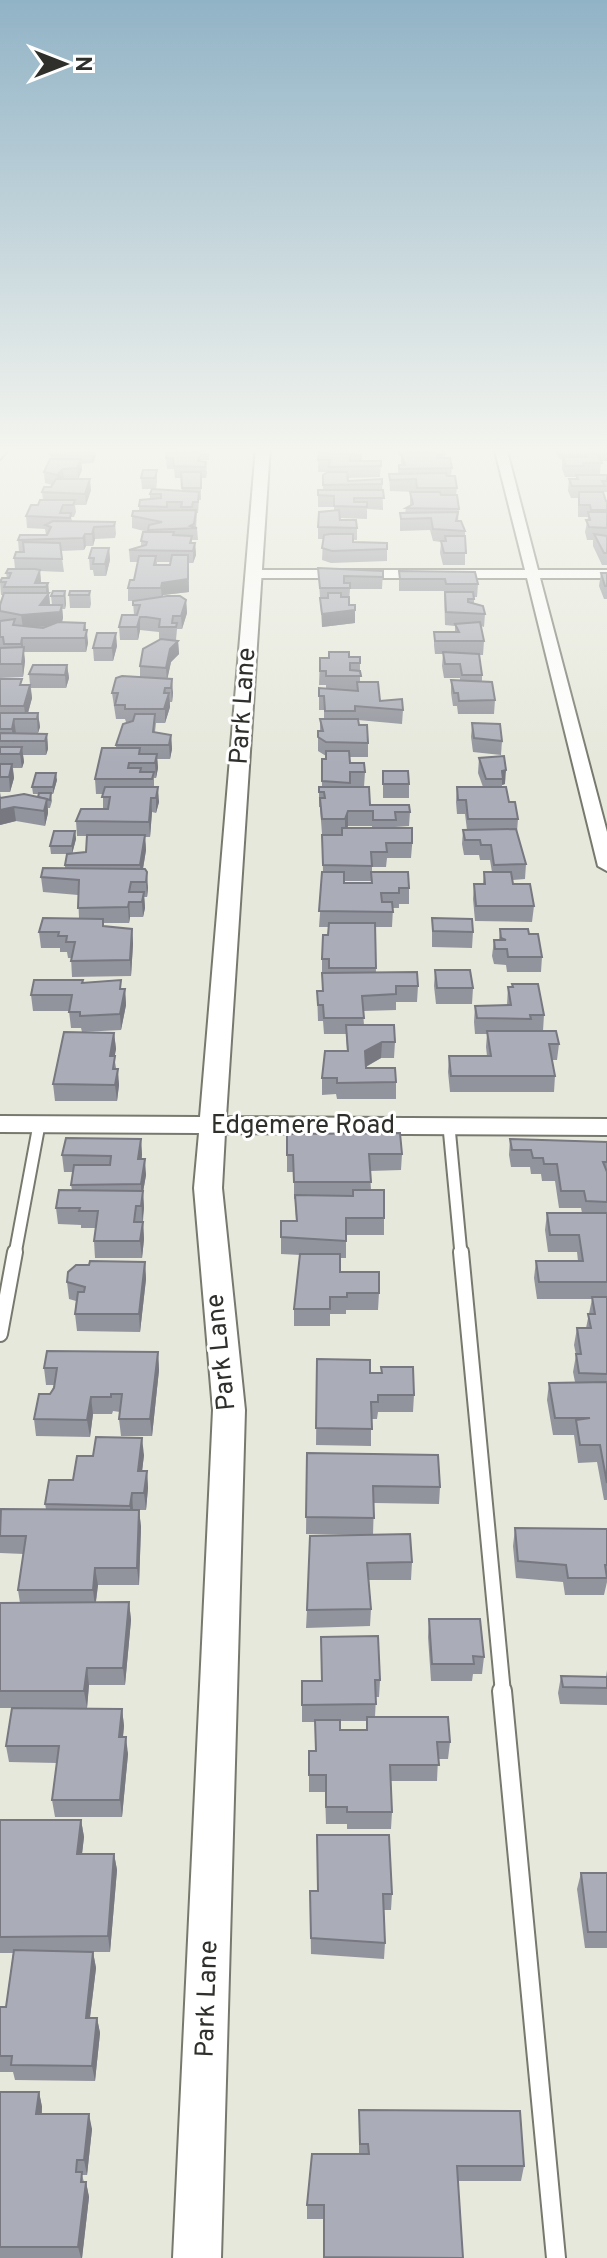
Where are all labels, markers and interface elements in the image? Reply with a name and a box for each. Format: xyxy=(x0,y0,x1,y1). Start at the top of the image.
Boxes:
north arrow xyxy=(24,24,104,104)
text: N xyxy=(68,56,95,72)
street label: Park Lane xyxy=(223,646,265,766)
street label: Edgemere Road xyxy=(211,1110,395,1143)
street label: Park Lane xyxy=(199,1292,245,1412)
street label: Park Lane xyxy=(189,1940,227,2058)

